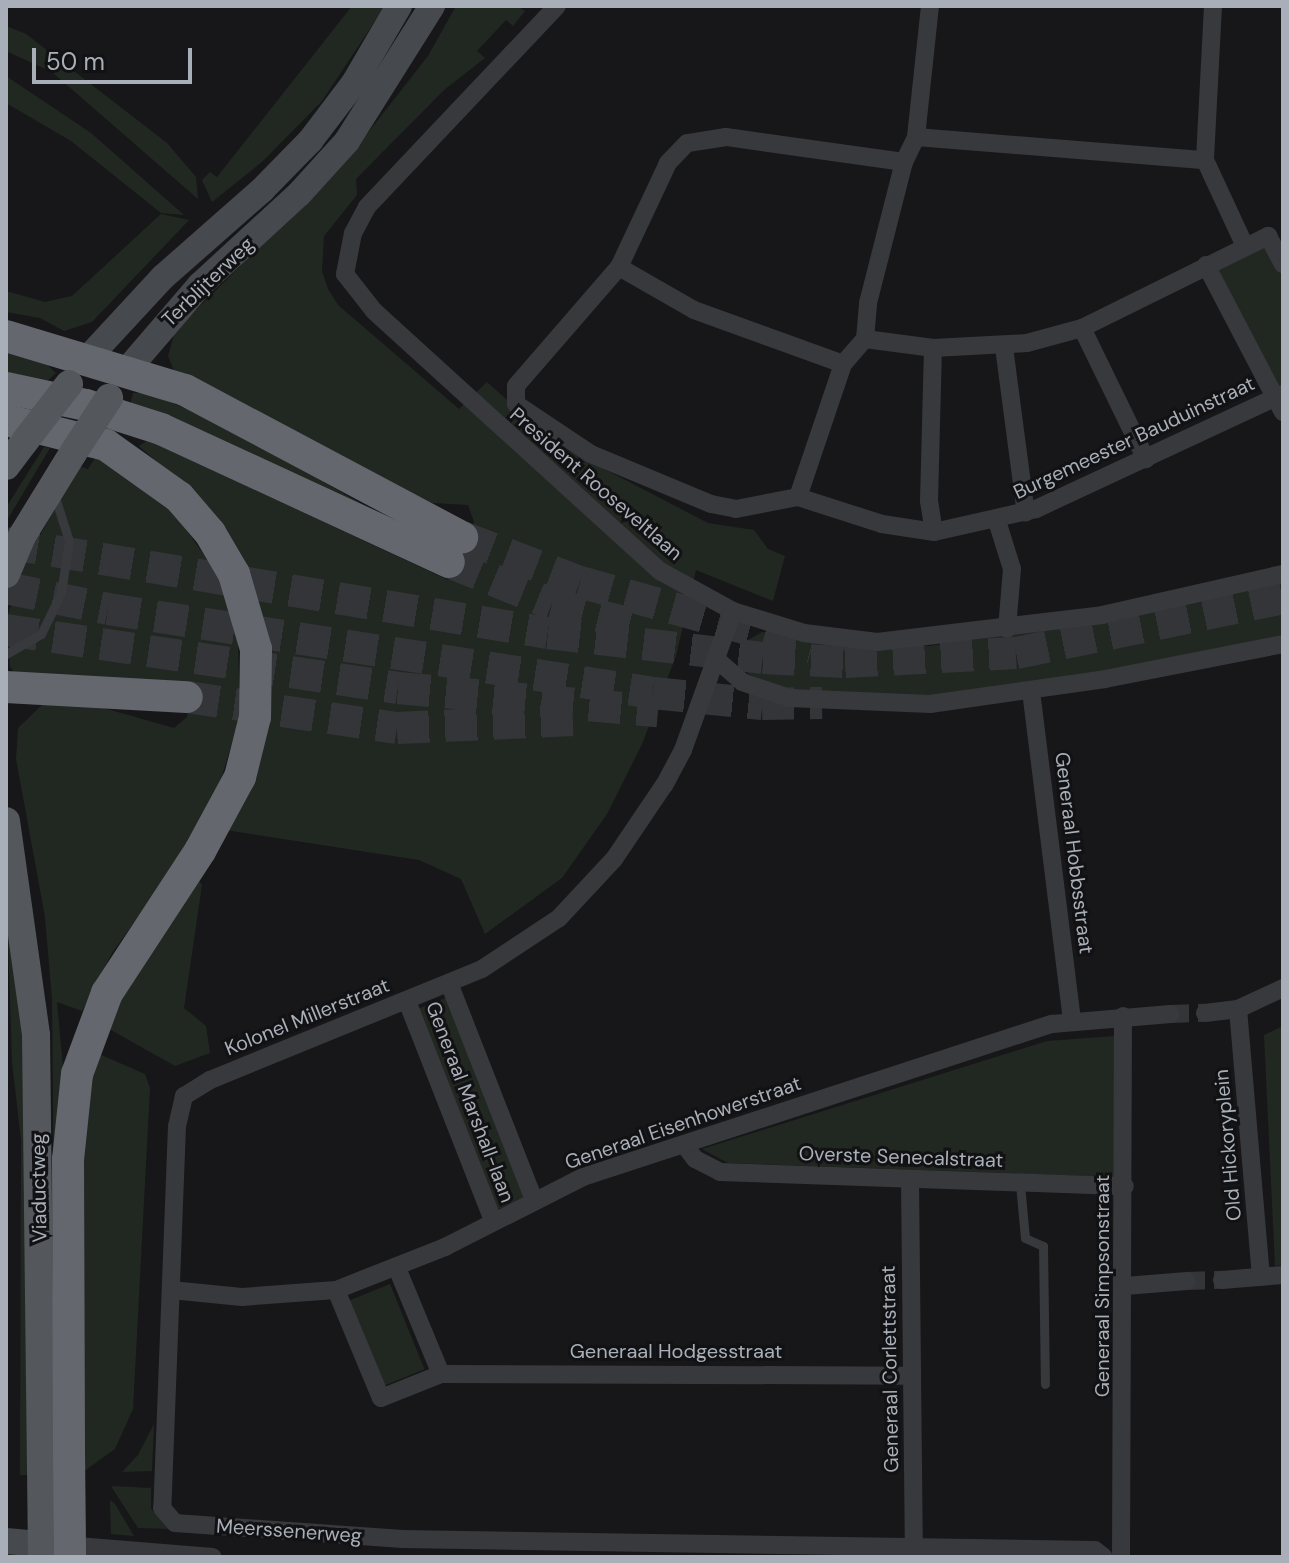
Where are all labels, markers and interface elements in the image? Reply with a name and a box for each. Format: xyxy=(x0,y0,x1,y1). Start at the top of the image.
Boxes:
scale bar xyxy=(36,32,196,82)
text: 50 m xyxy=(46,46,105,77)
street label: Terblijterweg xyxy=(157,232,259,332)
street label: Burgemeester Bauduinstraat xyxy=(1010,371,1258,505)
street label: President Rooseveltlaan xyxy=(505,403,687,565)
street label: Generaal Hobbsstraat xyxy=(1050,751,1098,955)
street label: Kolonel Millerstraat xyxy=(221,973,393,1061)
street label: Generaal Marshall-laan xyxy=(421,998,519,1206)
street label: Old Hickoryplein xyxy=(1209,1068,1247,1222)
street label: Generaal Eisenhowerstraat xyxy=(562,1071,804,1175)
street label: Viaductweg xyxy=(26,1133,52,1243)
street label: Overste Senecalstraat xyxy=(798,1141,1004,1173)
street label: Generaal Simpsonstraat xyxy=(1090,1175,1114,1397)
street label: Generaal Corlettstraat xyxy=(876,1265,904,1473)
street label: Generaal Hodgesstraat xyxy=(570,1339,782,1363)
street label: Meerssenerweg xyxy=(215,1514,363,1548)

